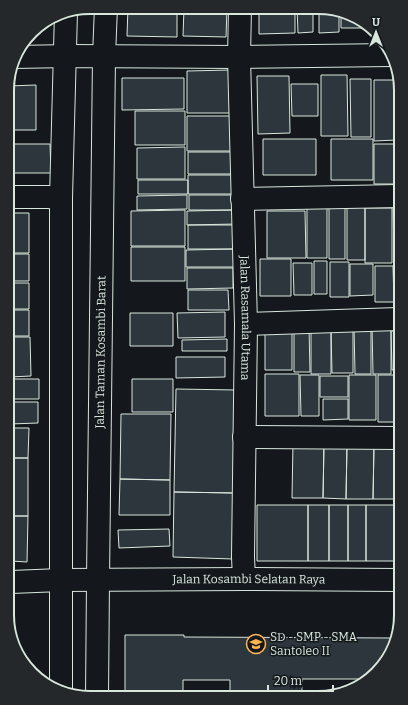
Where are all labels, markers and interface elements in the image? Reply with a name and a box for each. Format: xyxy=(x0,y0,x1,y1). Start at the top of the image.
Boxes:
north arrow xyxy=(356,12,396,52)
text: U xyxy=(372,16,380,29)
street label: Jalan Rasamala Utama xyxy=(237,254,253,381)
street label: Jalan Taman Kosambi Barat xyxy=(93,275,108,429)
street label: Jalan Kosambi Selatan Raya xyxy=(172,572,326,587)
place label: SD - SMP - SMA Santoleo II xyxy=(270,630,358,658)
school or university icon: SD - SMP - SMA Santoleo II xyxy=(245,633,267,655)
scale bar xyxy=(268,667,333,693)
text: 20 m xyxy=(274,674,303,688)

